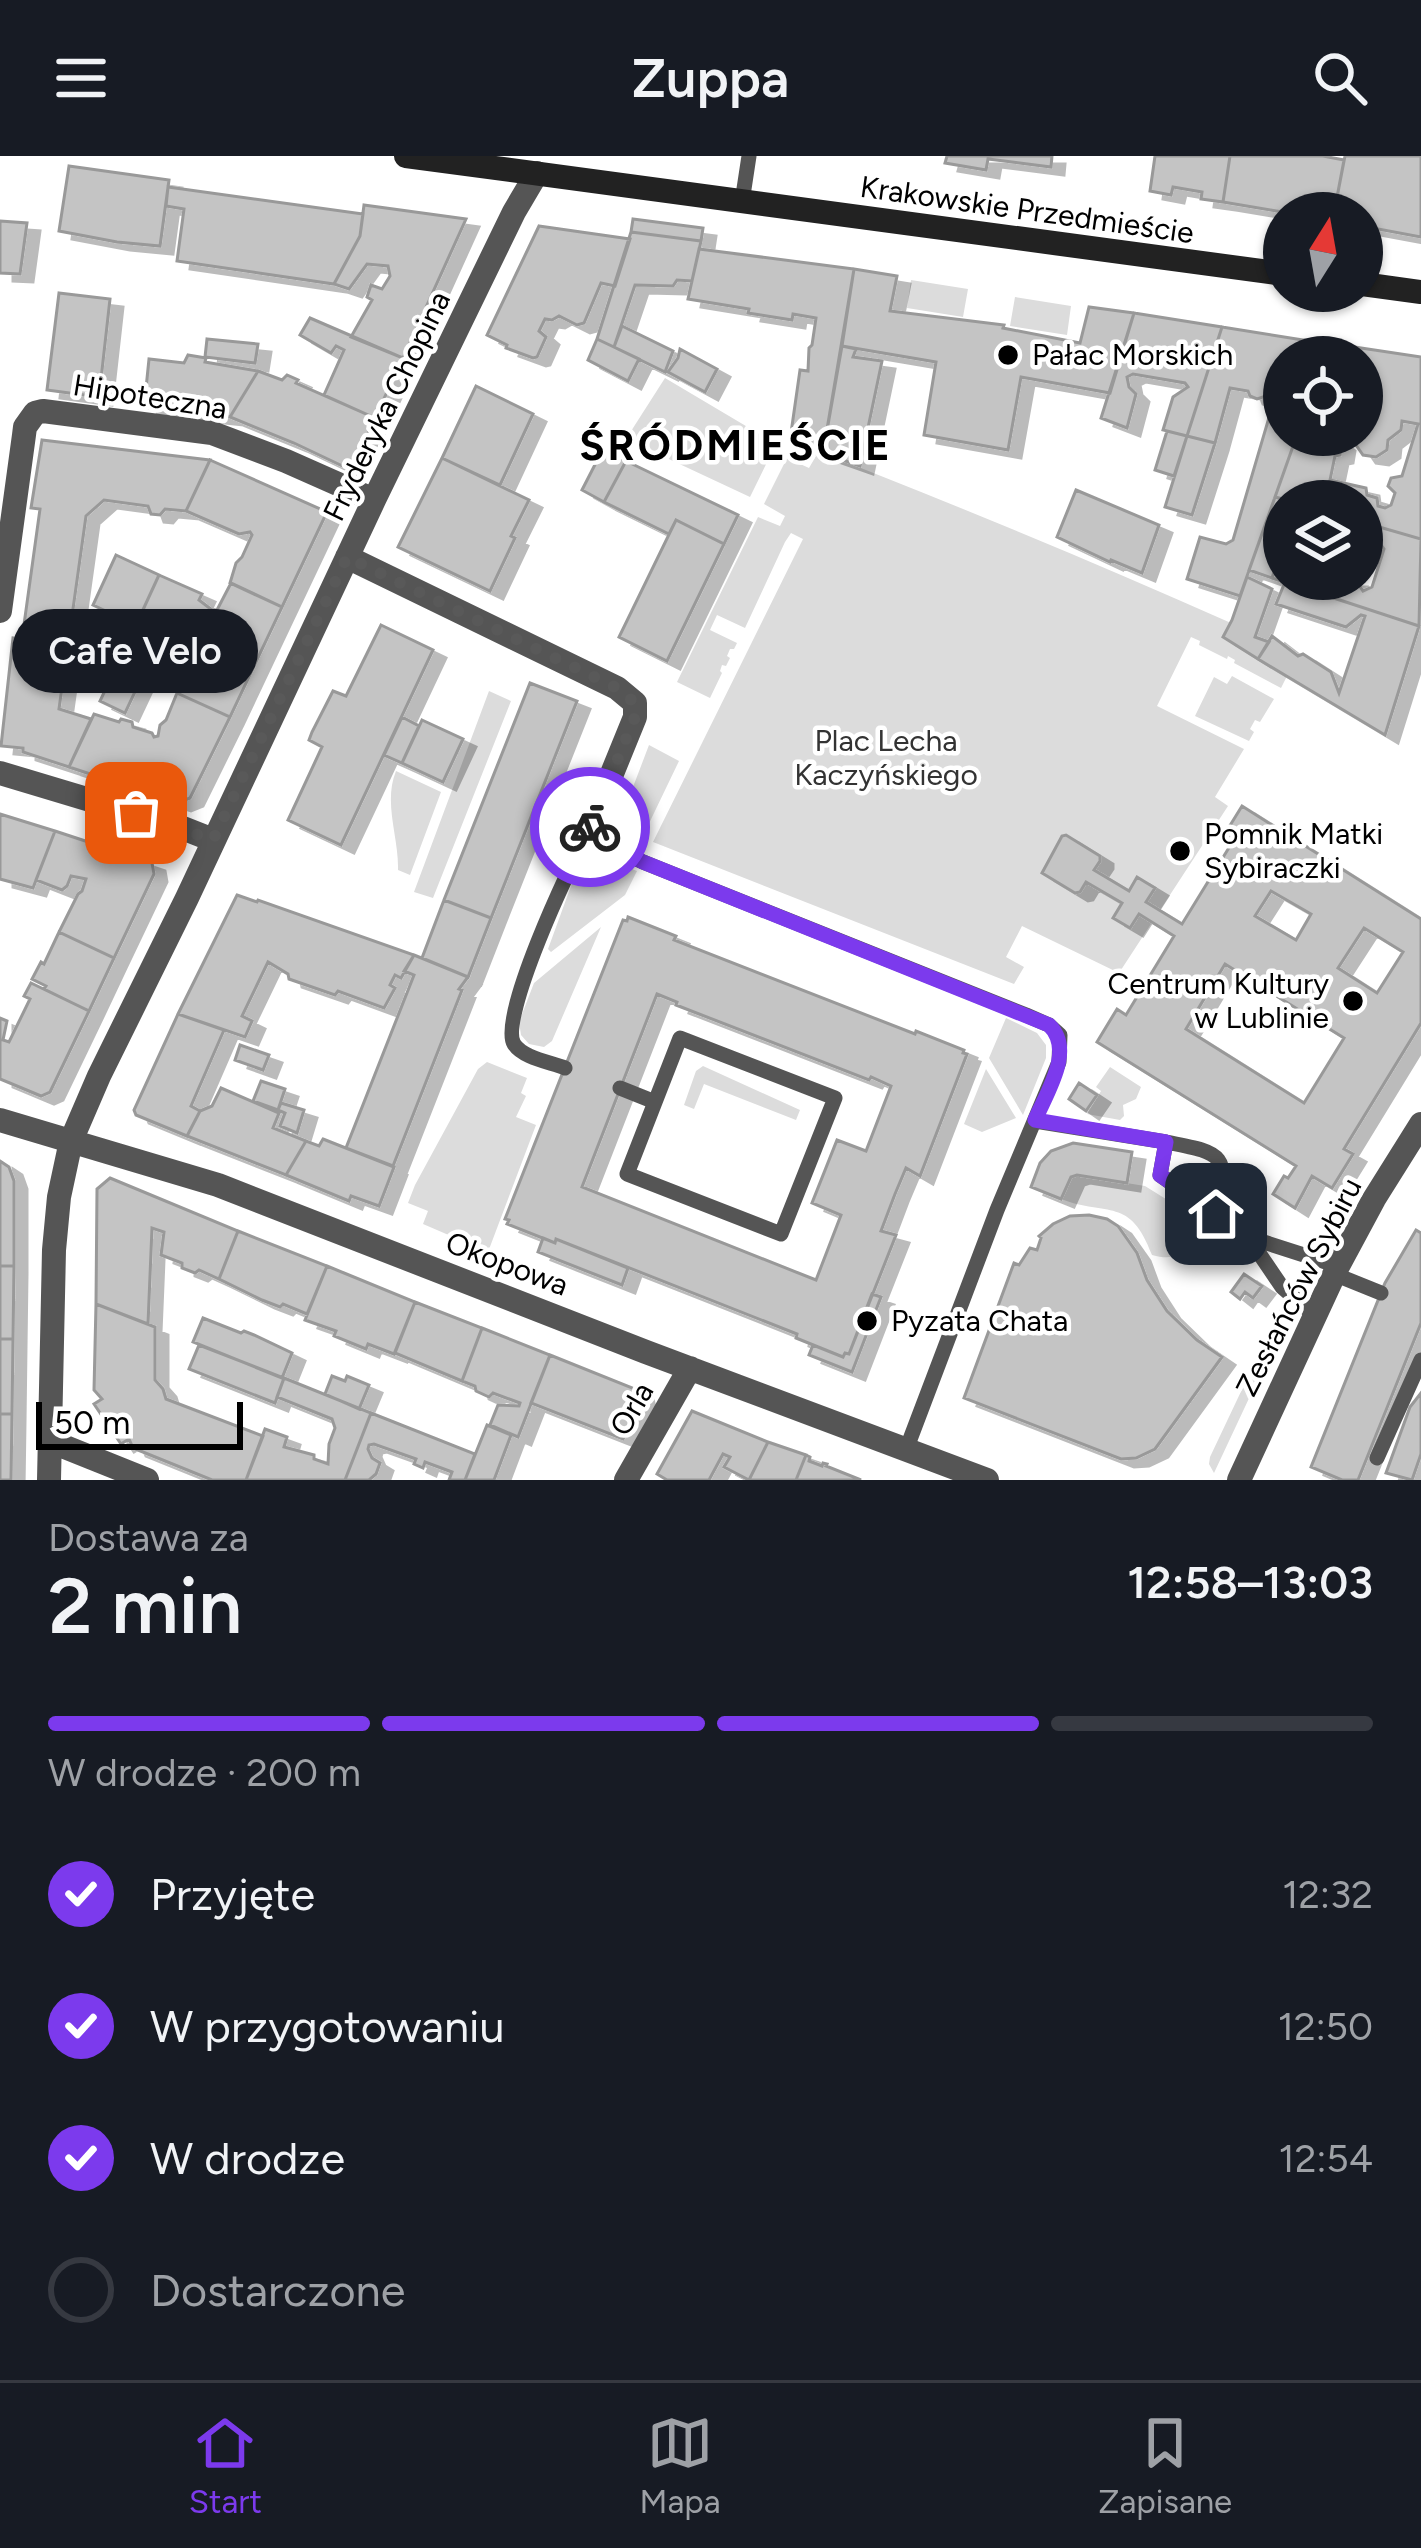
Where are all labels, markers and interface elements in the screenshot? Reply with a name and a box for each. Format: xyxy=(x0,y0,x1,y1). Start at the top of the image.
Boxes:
icon: menu xyxy=(48,45,114,111)
icon: search xyxy=(1307,45,1373,111)
text: Zuppa xyxy=(632,46,789,111)
street label: Krakowskie Przedmieście xyxy=(858,168,1196,251)
north arrow xyxy=(1263,192,1383,312)
map controls xyxy=(1263,192,1383,600)
street label: Fryderyka Chopina xyxy=(315,285,458,527)
place label: Pałac Morskich xyxy=(1032,336,1233,373)
button: locate xyxy=(1263,336,1383,456)
marker: Pałac Morskich xyxy=(995,342,1021,368)
street label: Hipoteczna xyxy=(71,366,230,427)
district label: ŚRÓDMIEŚCIE xyxy=(579,420,893,471)
button: layers xyxy=(1263,480,1383,600)
callout: Cafe Velo xyxy=(13,609,259,693)
text: Cafe Velo xyxy=(48,627,222,674)
park label: Plac Lecha Kaczyńskiego xyxy=(794,722,978,793)
pin xyxy=(85,762,187,864)
courier xyxy=(530,767,650,887)
icon: bag xyxy=(103,780,169,846)
icon: bike xyxy=(557,794,623,860)
place label: Pomnik Matki Sybiraczki xyxy=(1204,815,1383,886)
marker: Pomnik Matki Sybiraczki xyxy=(1167,838,1193,864)
place label: Centrum Kultury w Lublinie xyxy=(1108,965,1329,1036)
marker: Centrum Kultury w Lublinie xyxy=(1340,988,1366,1014)
pin xyxy=(1165,1163,1267,1265)
street label: Zesłańców Sybiru xyxy=(1228,1172,1369,1402)
icon: home xyxy=(1183,1181,1249,1247)
street label: Okopowa xyxy=(441,1223,574,1304)
place label: Pyzata Chata xyxy=(891,1302,1068,1339)
marker: Pyzata Chata xyxy=(854,1308,880,1334)
street label: Orla xyxy=(602,1376,661,1442)
scale bar xyxy=(36,1396,243,1449)
text: 50 m xyxy=(54,1403,130,1442)
text: Dostawa za xyxy=(48,1514,249,1561)
text: 12:58–13:03 xyxy=(1127,1555,1373,1609)
text: 2 min xyxy=(48,1559,242,1653)
text: W drodze · 200 m xyxy=(48,1749,361,1796)
icon: check xyxy=(48,1861,114,1927)
text: Przyjęte xyxy=(150,1867,315,1921)
text: 12:32 xyxy=(1282,1871,1373,1918)
icon: check xyxy=(48,1993,114,2059)
text: W przygotowaniu xyxy=(150,1999,505,2053)
text: 12:50 xyxy=(1278,2003,1373,2050)
icon: check xyxy=(48,2125,114,2191)
text: W drodze xyxy=(150,2131,345,2185)
text: 12:54 xyxy=(1279,2135,1373,2182)
text: Dostarczone xyxy=(150,2263,405,2317)
tab: Start xyxy=(189,2410,262,2521)
tab: Mapa xyxy=(640,2410,721,2521)
tab: Zapisane xyxy=(1098,2410,1232,2521)

